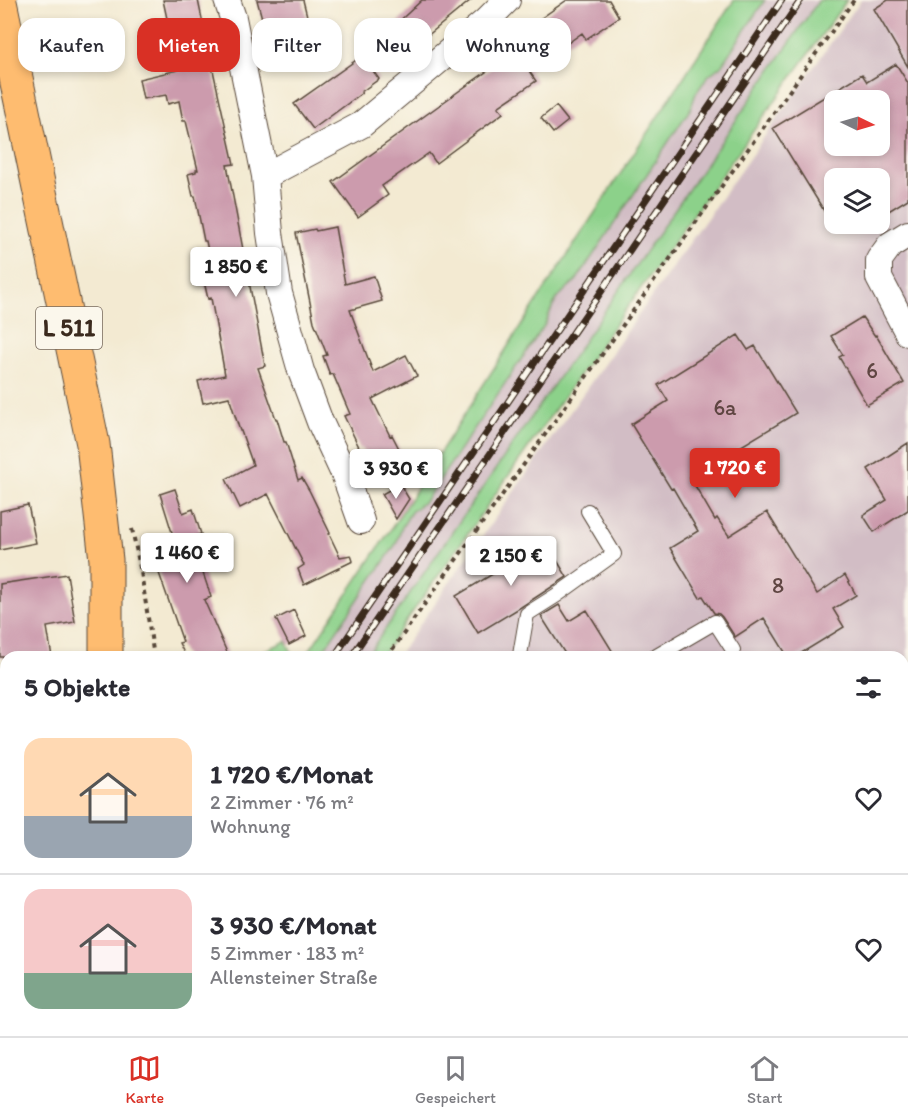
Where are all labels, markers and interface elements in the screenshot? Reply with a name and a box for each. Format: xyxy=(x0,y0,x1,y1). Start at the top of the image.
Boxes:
chip: Kaufen xyxy=(18,18,125,72)
chip: Mieten xyxy=(137,18,240,72)
chip: Filter xyxy=(252,18,342,72)
chip: Neu xyxy=(354,18,432,72)
chip: Wohnung xyxy=(444,18,571,72)
north arrow xyxy=(824,90,890,156)
map controls xyxy=(824,90,890,234)
button: layers xyxy=(824,168,890,234)
pin: 1 850 € xyxy=(181,247,291,298)
text: 1 850 € xyxy=(204,254,268,278)
road number: L 511 xyxy=(36,307,102,349)
house number: 6 xyxy=(866,357,878,384)
house number: 6a xyxy=(713,394,737,421)
pin: 1 720 € xyxy=(680,448,790,499)
pin: 3 930 € xyxy=(341,449,451,500)
text: 1 720 € xyxy=(704,455,766,479)
text: 3 930 € xyxy=(364,456,429,480)
pin: 1 460 € xyxy=(132,533,242,584)
pin: 2 150 € xyxy=(456,536,566,587)
text: 1 460 € xyxy=(155,540,219,564)
text: 2 150 € xyxy=(479,543,543,567)
house number: 8 xyxy=(772,572,784,599)
text: 5 Objekte xyxy=(24,671,130,703)
icon: filters xyxy=(852,671,885,704)
text: 1 720 €/Monat xyxy=(210,758,373,790)
icon: home xyxy=(72,762,144,834)
icon: heart xyxy=(852,782,885,815)
text: 2 Zimmer · 76 m² xyxy=(210,790,354,814)
text: Wohnung xyxy=(210,814,291,838)
text: 3 930 €/Monat xyxy=(210,909,376,941)
icon: home xyxy=(72,913,144,985)
icon: heart xyxy=(852,933,885,966)
text: 5 Zimmer · 183 m² xyxy=(210,941,364,965)
text: Allensteiner Straße xyxy=(210,965,378,989)
tab: Karte xyxy=(125,1052,164,1107)
tab: Gespeichert xyxy=(415,1052,496,1107)
tab: Start xyxy=(747,1052,783,1107)

